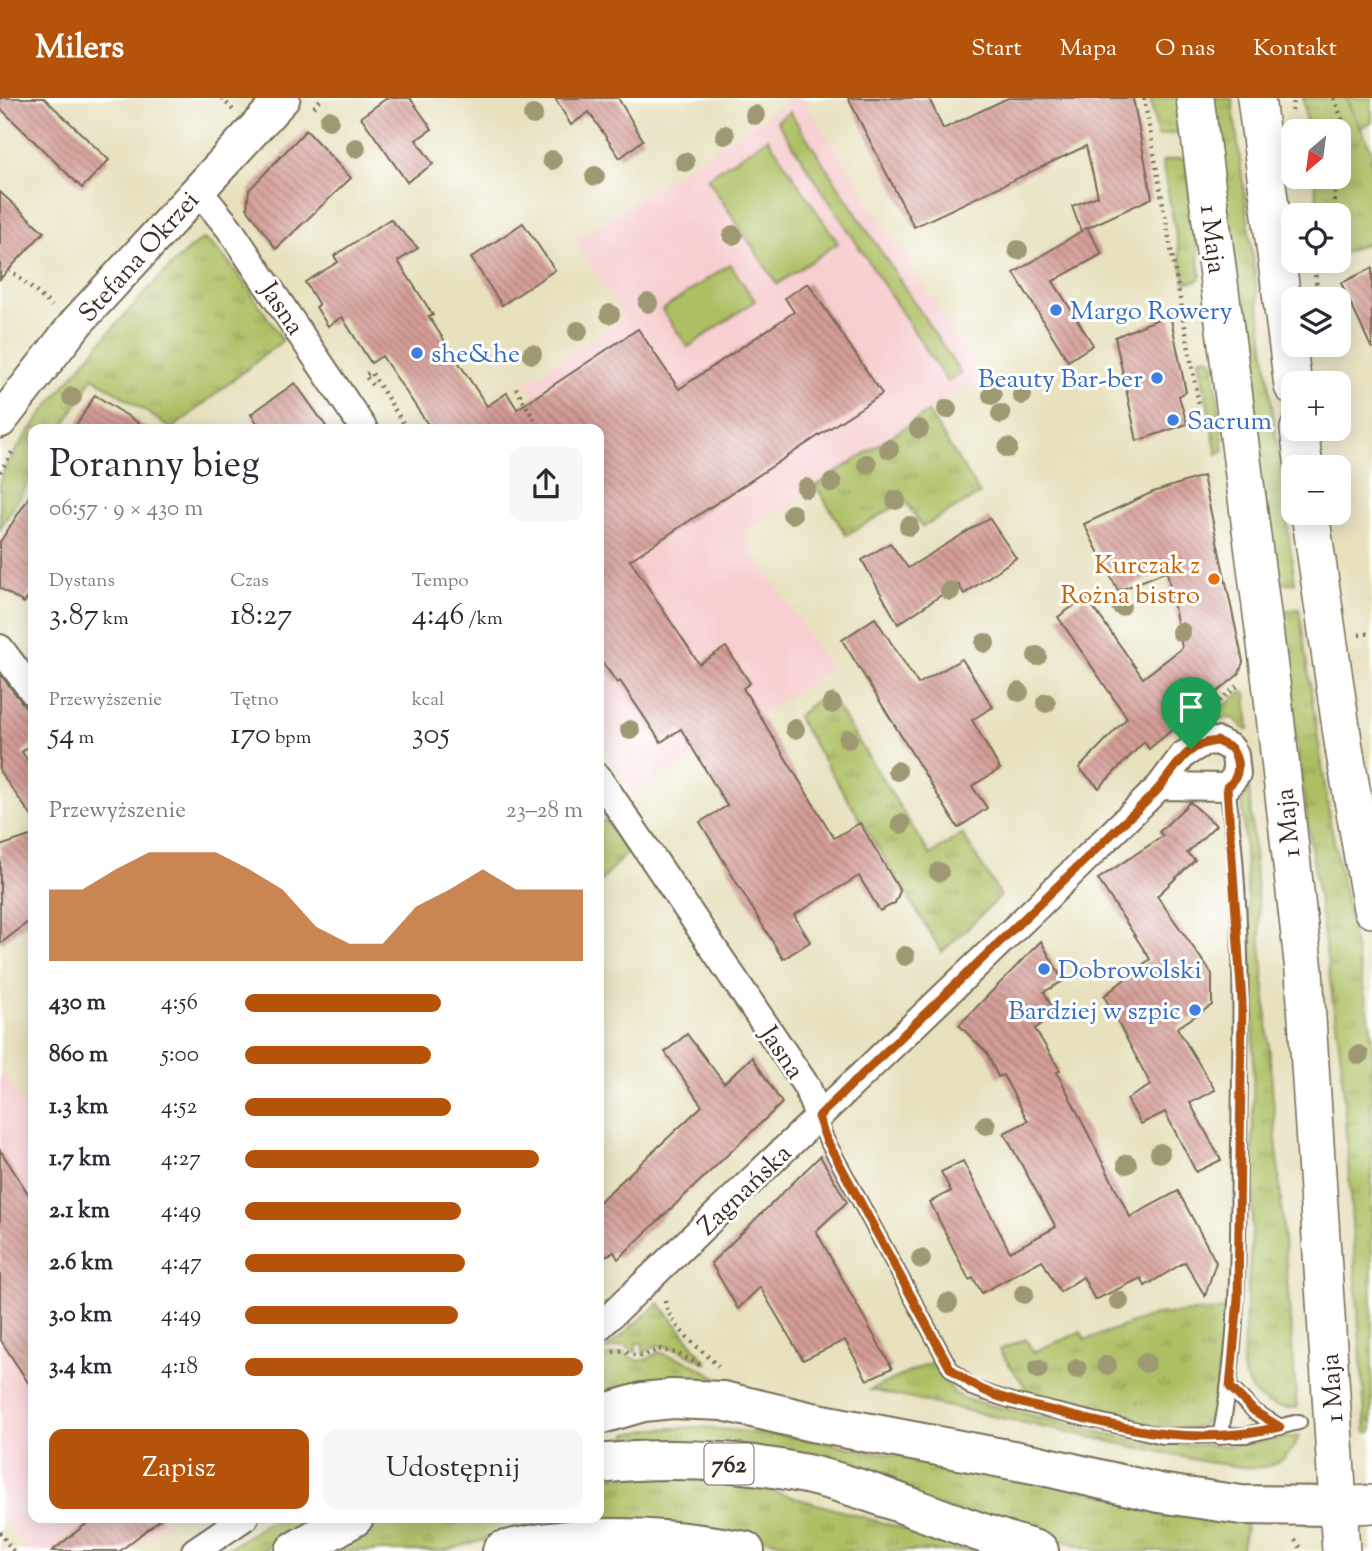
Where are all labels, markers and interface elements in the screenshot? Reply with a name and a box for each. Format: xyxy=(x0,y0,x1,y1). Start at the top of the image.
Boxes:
text: Milers xyxy=(35,25,124,73)
text: Start xyxy=(971,32,1022,66)
text: Mapa xyxy=(1060,32,1117,66)
text: O nas xyxy=(1155,32,1215,66)
text: Kontakt xyxy=(1253,32,1337,66)
north arrow xyxy=(1281,119,1351,189)
map controls xyxy=(1281,119,1351,525)
street label: Stefana Okrzei xyxy=(71,184,209,331)
street label: 1 Maja xyxy=(1189,203,1234,276)
button: locate xyxy=(1281,203,1351,273)
street label: Jasna xyxy=(249,274,312,343)
button: layers xyxy=(1281,287,1351,357)
place label: Margo Rowery xyxy=(1070,294,1233,331)
marker: Margo Rowery xyxy=(1048,302,1064,318)
place label: she&he xyxy=(431,337,520,374)
marker: she&he xyxy=(409,345,425,361)
place label: Beauty Bar-ber xyxy=(978,362,1143,399)
marker: Beauty Bar-ber xyxy=(1149,370,1165,386)
button: + xyxy=(1281,371,1351,441)
place label: Sacrum xyxy=(1187,404,1272,441)
marker: Sacrum xyxy=(1165,412,1181,428)
text: Poranny bieg xyxy=(49,440,260,494)
button: share xyxy=(509,447,583,521)
button: − xyxy=(1281,455,1351,525)
text: 06:57 · 9 × 430 m xyxy=(49,493,203,526)
place label: Kurczak z Rożna bistro xyxy=(1060,548,1200,615)
text: Dystans xyxy=(49,568,115,595)
text: Czas xyxy=(230,568,269,595)
text: Tempo xyxy=(412,568,469,595)
marker: Kurczak z Rożna bistro xyxy=(1206,571,1222,587)
text: 3.87 xyxy=(49,595,99,638)
text: 18:27 xyxy=(230,595,292,638)
text: 4:46 xyxy=(412,595,464,638)
text: km xyxy=(99,606,129,633)
text: /km xyxy=(464,606,503,633)
pin xyxy=(1161,677,1221,749)
text: Przewyższenie xyxy=(49,687,162,714)
text: Tętno xyxy=(230,687,279,714)
text: kcal xyxy=(412,687,444,714)
icon: arrive xyxy=(1172,688,1210,726)
text: 54 xyxy=(49,714,74,757)
text: 170 xyxy=(230,714,271,757)
text: 305 xyxy=(412,714,450,757)
text: m xyxy=(74,725,94,752)
text: bpm xyxy=(271,725,311,752)
street label: 1 Maja xyxy=(1267,786,1312,859)
text: Przewyższenie xyxy=(49,795,186,828)
text: 23–28 m xyxy=(506,795,583,828)
place label: Dobrowolski xyxy=(1058,953,1202,990)
marker: Dobrowolski xyxy=(1036,961,1052,977)
text: 430 m xyxy=(49,987,106,1020)
text: 4:56 xyxy=(161,987,198,1020)
place label: Bardziej w szpic xyxy=(1008,994,1181,1031)
marker: Bardziej w szpic xyxy=(1187,1002,1203,1018)
street label: Jasna xyxy=(749,1018,812,1087)
text: 860 m xyxy=(49,1039,108,1072)
text: 5:00 xyxy=(161,1039,199,1072)
text: 1.3 km xyxy=(49,1091,108,1124)
text: 4:52 xyxy=(161,1091,197,1124)
street label: Zagnańska xyxy=(690,1136,801,1245)
text: 1.7 km xyxy=(49,1143,111,1176)
text: 4:27 xyxy=(161,1143,201,1176)
text: 2.1 km xyxy=(49,1195,110,1228)
text: 4:49 xyxy=(161,1195,201,1228)
text: 2.6 km xyxy=(49,1247,113,1280)
text: 4:47 xyxy=(161,1247,202,1280)
text: 3.0 km xyxy=(49,1299,112,1332)
text: 4:49 xyxy=(161,1299,201,1332)
text: 3.4 km xyxy=(49,1351,112,1384)
text: 4:18 xyxy=(161,1351,198,1384)
street label: 1 Maja xyxy=(1313,1352,1354,1424)
button: Zapisz xyxy=(49,1429,309,1509)
button: Udostępnij xyxy=(323,1429,583,1509)
road number: 762 xyxy=(704,1444,754,1484)

